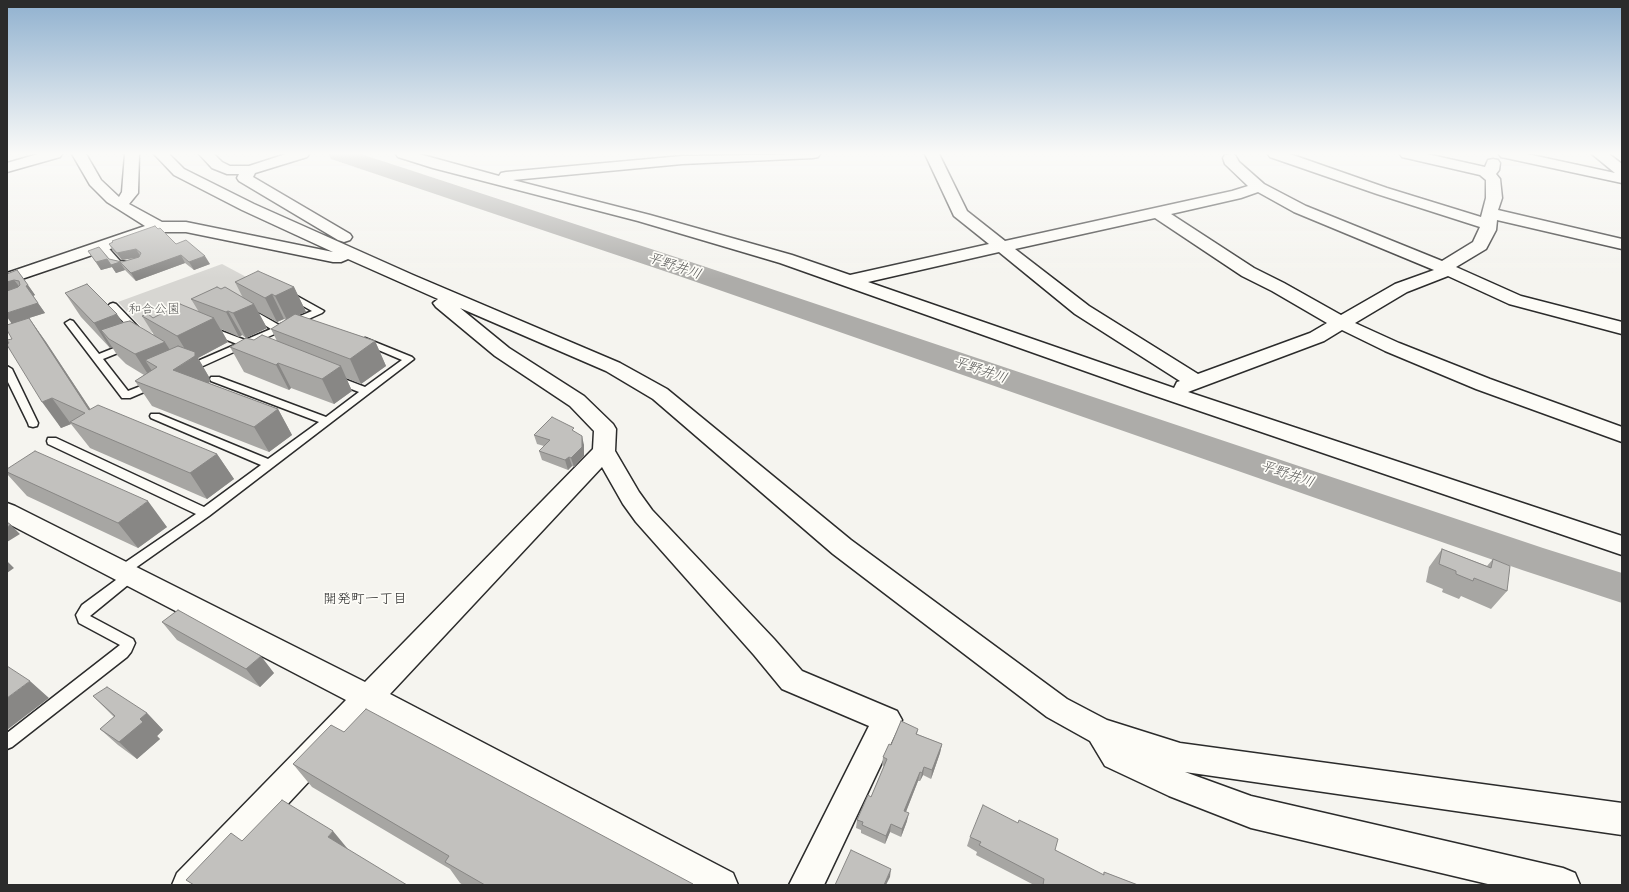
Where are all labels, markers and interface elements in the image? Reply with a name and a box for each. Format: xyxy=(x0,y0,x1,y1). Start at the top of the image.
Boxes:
water label: 平野井川 xyxy=(645,250,703,284)
park label: 和合公園 xyxy=(128,302,180,318)
water label: 平野井川 xyxy=(951,354,1009,388)
water label: 平野井川 xyxy=(1258,458,1316,492)
district label: 開発町一丁目 xyxy=(323,592,407,608)

